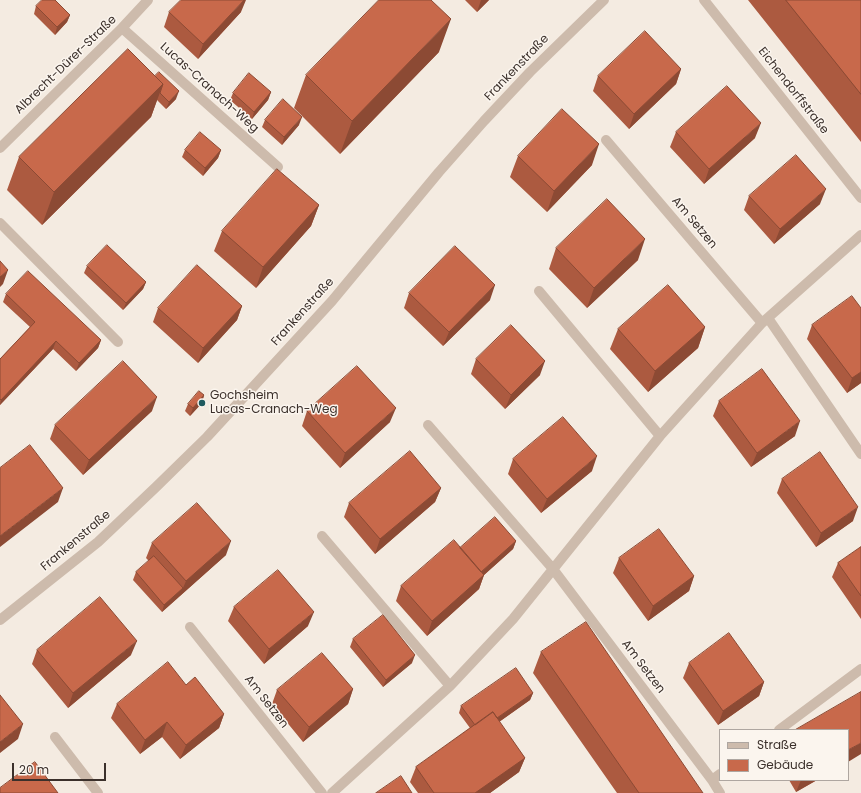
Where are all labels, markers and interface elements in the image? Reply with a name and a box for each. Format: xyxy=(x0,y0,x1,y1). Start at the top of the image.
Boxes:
street label: Albrecht-Dürer-Straße xyxy=(12,13,120,117)
street label: Frankenstraße xyxy=(482,32,552,104)
street label: Lucas-Cranach-Weg xyxy=(157,40,261,136)
street label: Eichendorffstraße xyxy=(755,45,831,137)
street label: Am Setzen xyxy=(668,194,720,252)
street label: Frankenstraße xyxy=(269,275,337,349)
place label: Gochsheim Lucas-Cranach-Weg xyxy=(210,389,338,417)
marker: Gochsheim Lucas-Cranach-Weg xyxy=(197,398,207,408)
street label: Frankenstraße xyxy=(38,508,114,574)
street label: Am Setzen xyxy=(618,637,668,697)
street label: Am Setzen xyxy=(241,673,291,731)
legend xyxy=(719,729,849,781)
text: Straße xyxy=(757,736,797,753)
scale bar xyxy=(14,755,108,781)
text: Gebäude xyxy=(757,756,813,773)
text: 20 m xyxy=(19,761,49,778)

